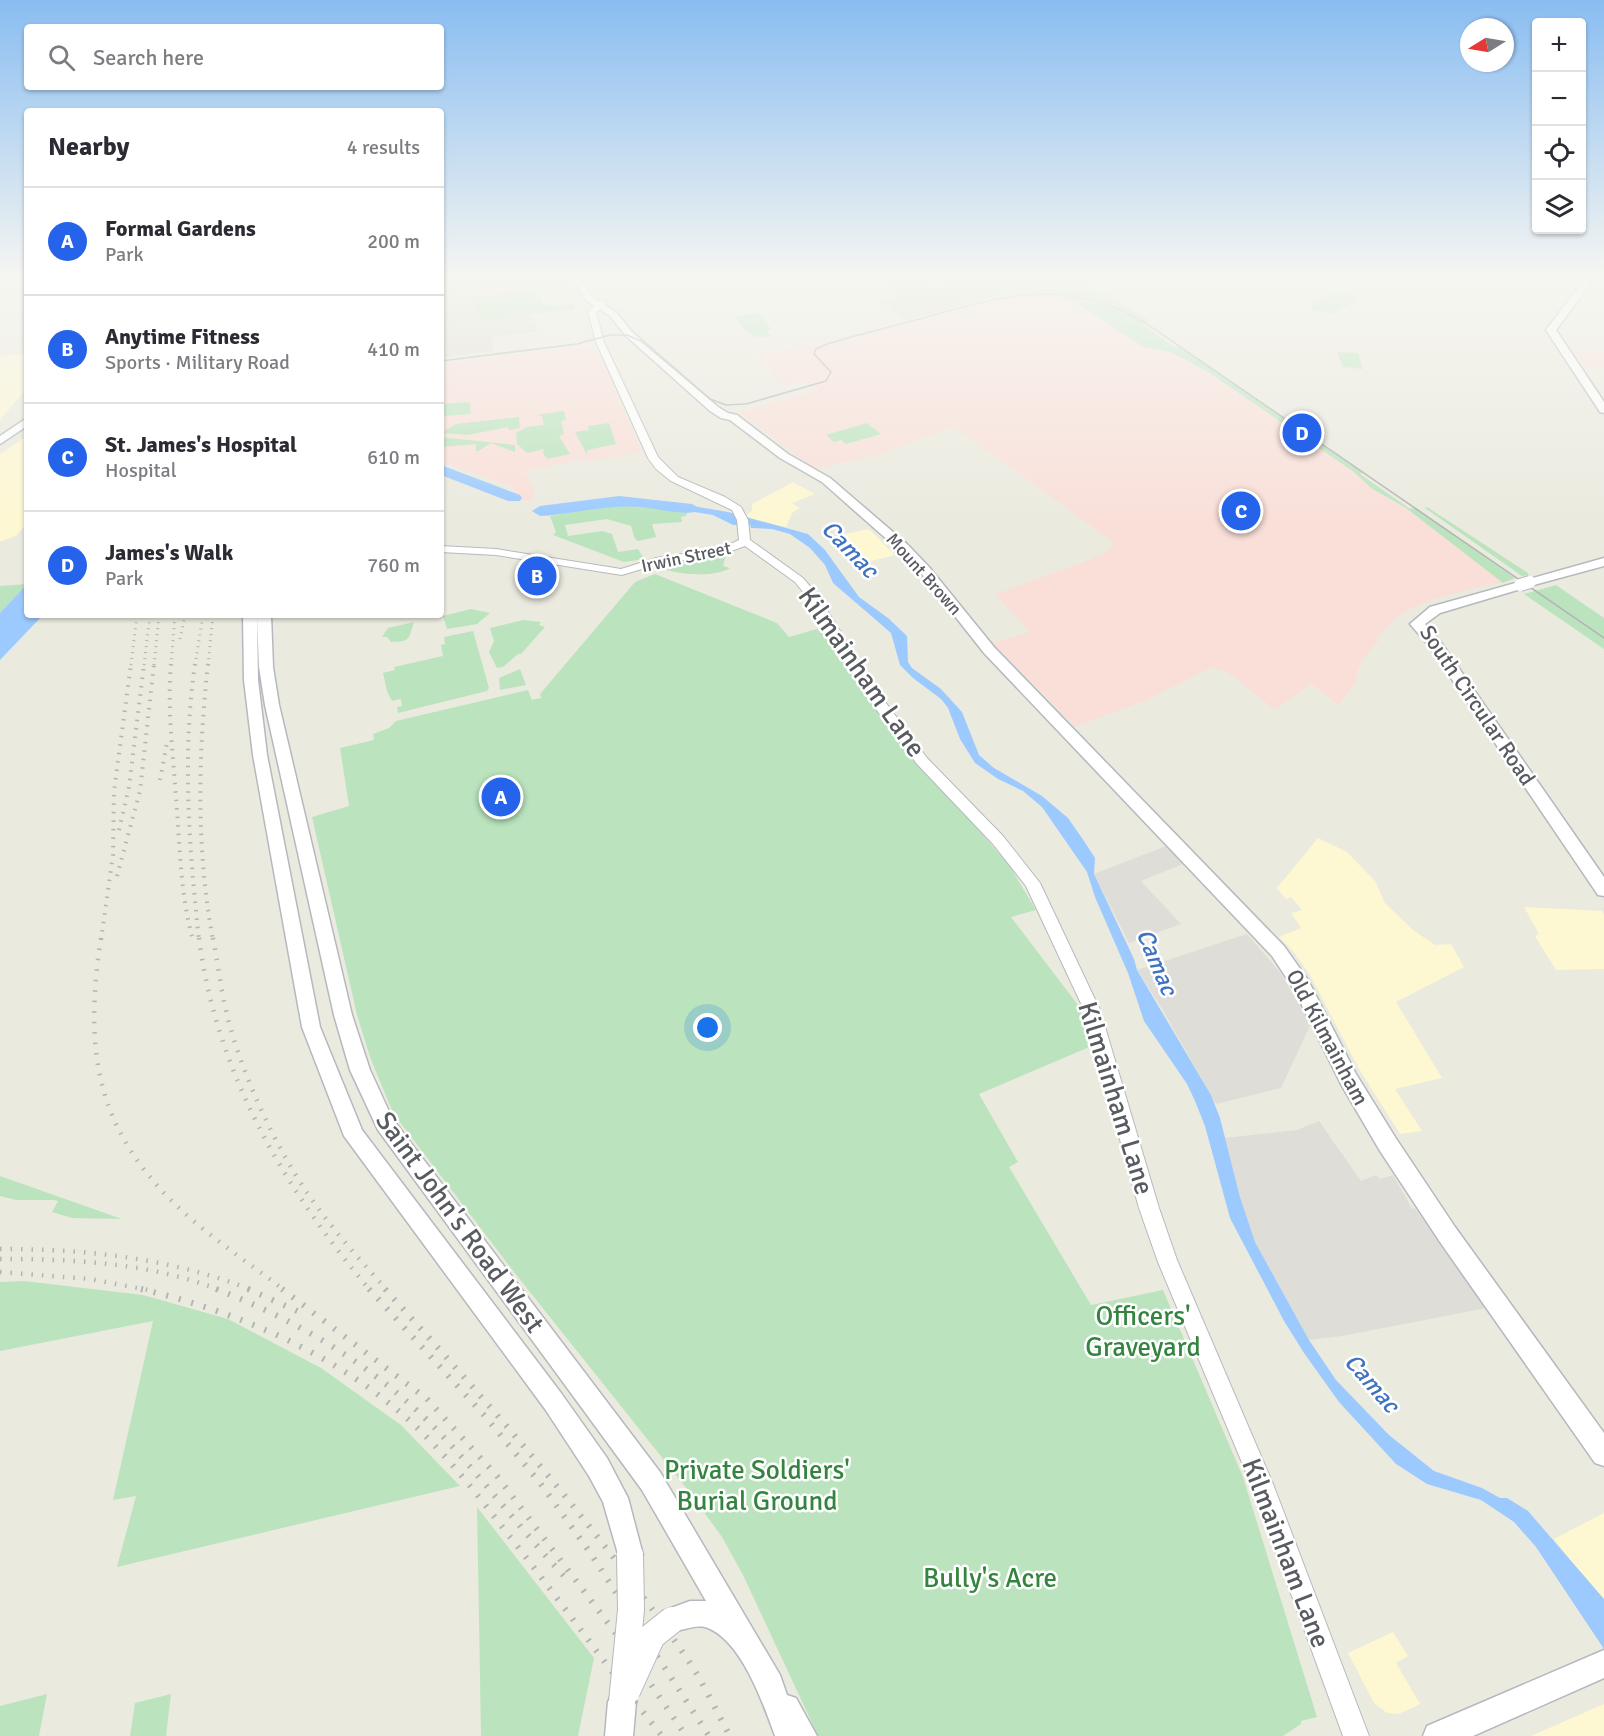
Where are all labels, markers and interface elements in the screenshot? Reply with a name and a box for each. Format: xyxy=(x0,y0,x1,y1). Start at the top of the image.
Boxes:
north arrow xyxy=(1460,18,1514,72)
map controls xyxy=(1532,18,1586,234)
button: + xyxy=(1532,18,1586,72)
search box xyxy=(24,24,444,90)
icon: search xyxy=(45,41,78,74)
text: Search here xyxy=(93,44,204,71)
button: − xyxy=(1532,72,1586,126)
button: locate xyxy=(1532,126,1586,180)
text: Nearby xyxy=(48,131,129,163)
text: 4 results xyxy=(347,135,420,160)
button: layers xyxy=(1532,180,1586,234)
text: Formal Gardens xyxy=(105,215,256,242)
text: A xyxy=(61,229,74,254)
text: 200 m xyxy=(367,229,420,254)
text: Park xyxy=(105,242,143,267)
text: Anytime Fitness xyxy=(105,323,260,350)
text: B xyxy=(61,337,74,362)
text: 410 m xyxy=(367,337,420,362)
text: Sports · Military Road xyxy=(105,350,290,375)
pin: D xyxy=(1282,410,1322,456)
text: St. James's Hospital xyxy=(105,431,297,458)
text: C xyxy=(61,445,74,470)
text: 610 m xyxy=(367,445,420,470)
text: Hospital xyxy=(105,458,177,483)
pin: C xyxy=(1222,488,1260,534)
water label: Camac xyxy=(815,514,886,585)
street label: Mount Brown xyxy=(881,528,967,620)
street label: Irwin Street xyxy=(639,537,733,577)
text: James's Walk xyxy=(105,539,233,566)
text: D xyxy=(61,553,74,578)
text: 760 m xyxy=(367,553,420,578)
pin: B xyxy=(518,554,556,598)
text: Park xyxy=(105,566,143,591)
street label: Kilmainham Lane xyxy=(791,581,933,764)
street label: South Circular Road xyxy=(1414,620,1541,790)
pin: A xyxy=(482,774,520,820)
water label: Camac xyxy=(1130,924,1185,1001)
street label: Old Kilmainham xyxy=(1280,965,1375,1110)
street label: Kilmainham Lane xyxy=(1070,998,1161,1199)
your location xyxy=(693,1013,722,1042)
street label: Saint John's Road West xyxy=(368,1105,551,1339)
park label: Officers' Graveyard xyxy=(1085,1300,1201,1364)
water label: Camac xyxy=(1338,1347,1407,1420)
park label: Private Soldiers' Burial Ground xyxy=(664,1454,850,1518)
street label: Kilmainham Lane xyxy=(1234,1454,1337,1653)
park label: Bully's Acre xyxy=(923,1562,1057,1595)

